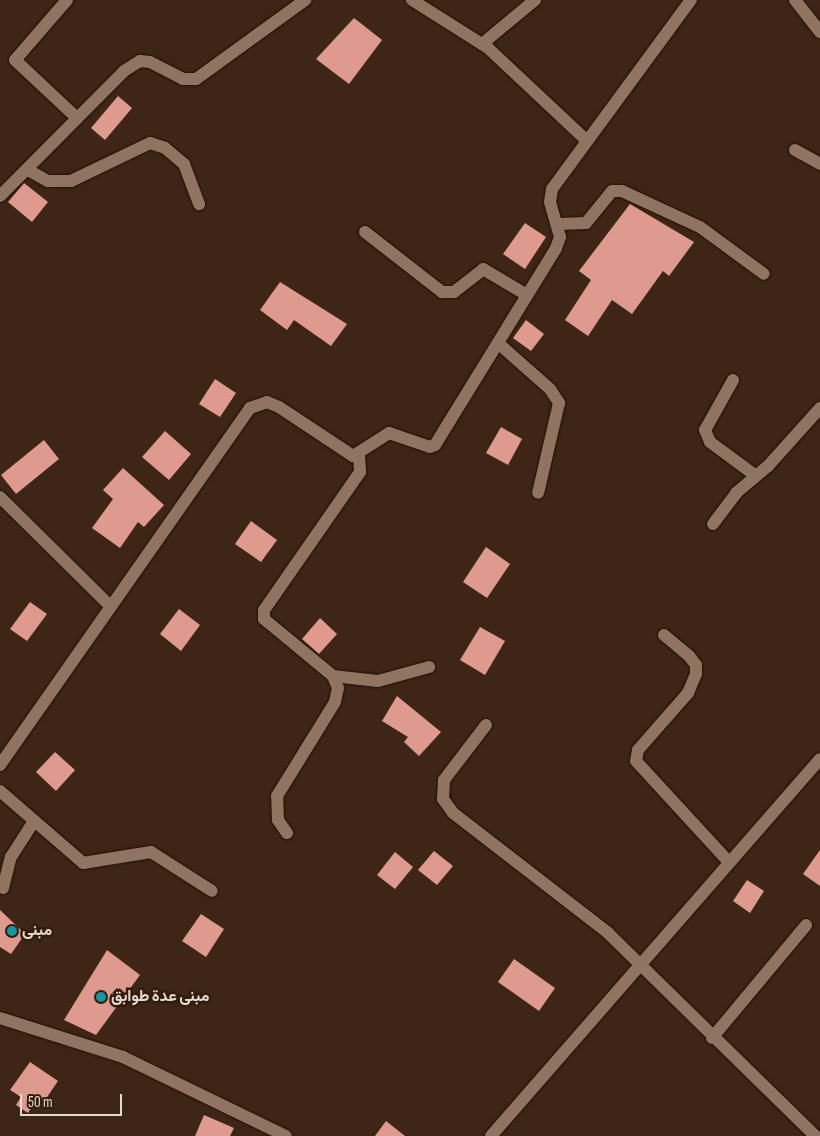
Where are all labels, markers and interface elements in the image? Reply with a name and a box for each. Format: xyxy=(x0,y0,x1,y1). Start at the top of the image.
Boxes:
place label: مبنى xyxy=(22,921,52,941)
marker: مبنى xyxy=(6,925,18,937)
place label: مبنى عدة طوابق xyxy=(111,987,209,1007)
marker: مبنى عدة طوابق xyxy=(95,991,107,1003)
scale bar xyxy=(22,1084,125,1116)
text: 50 m xyxy=(28,1093,53,1112)

